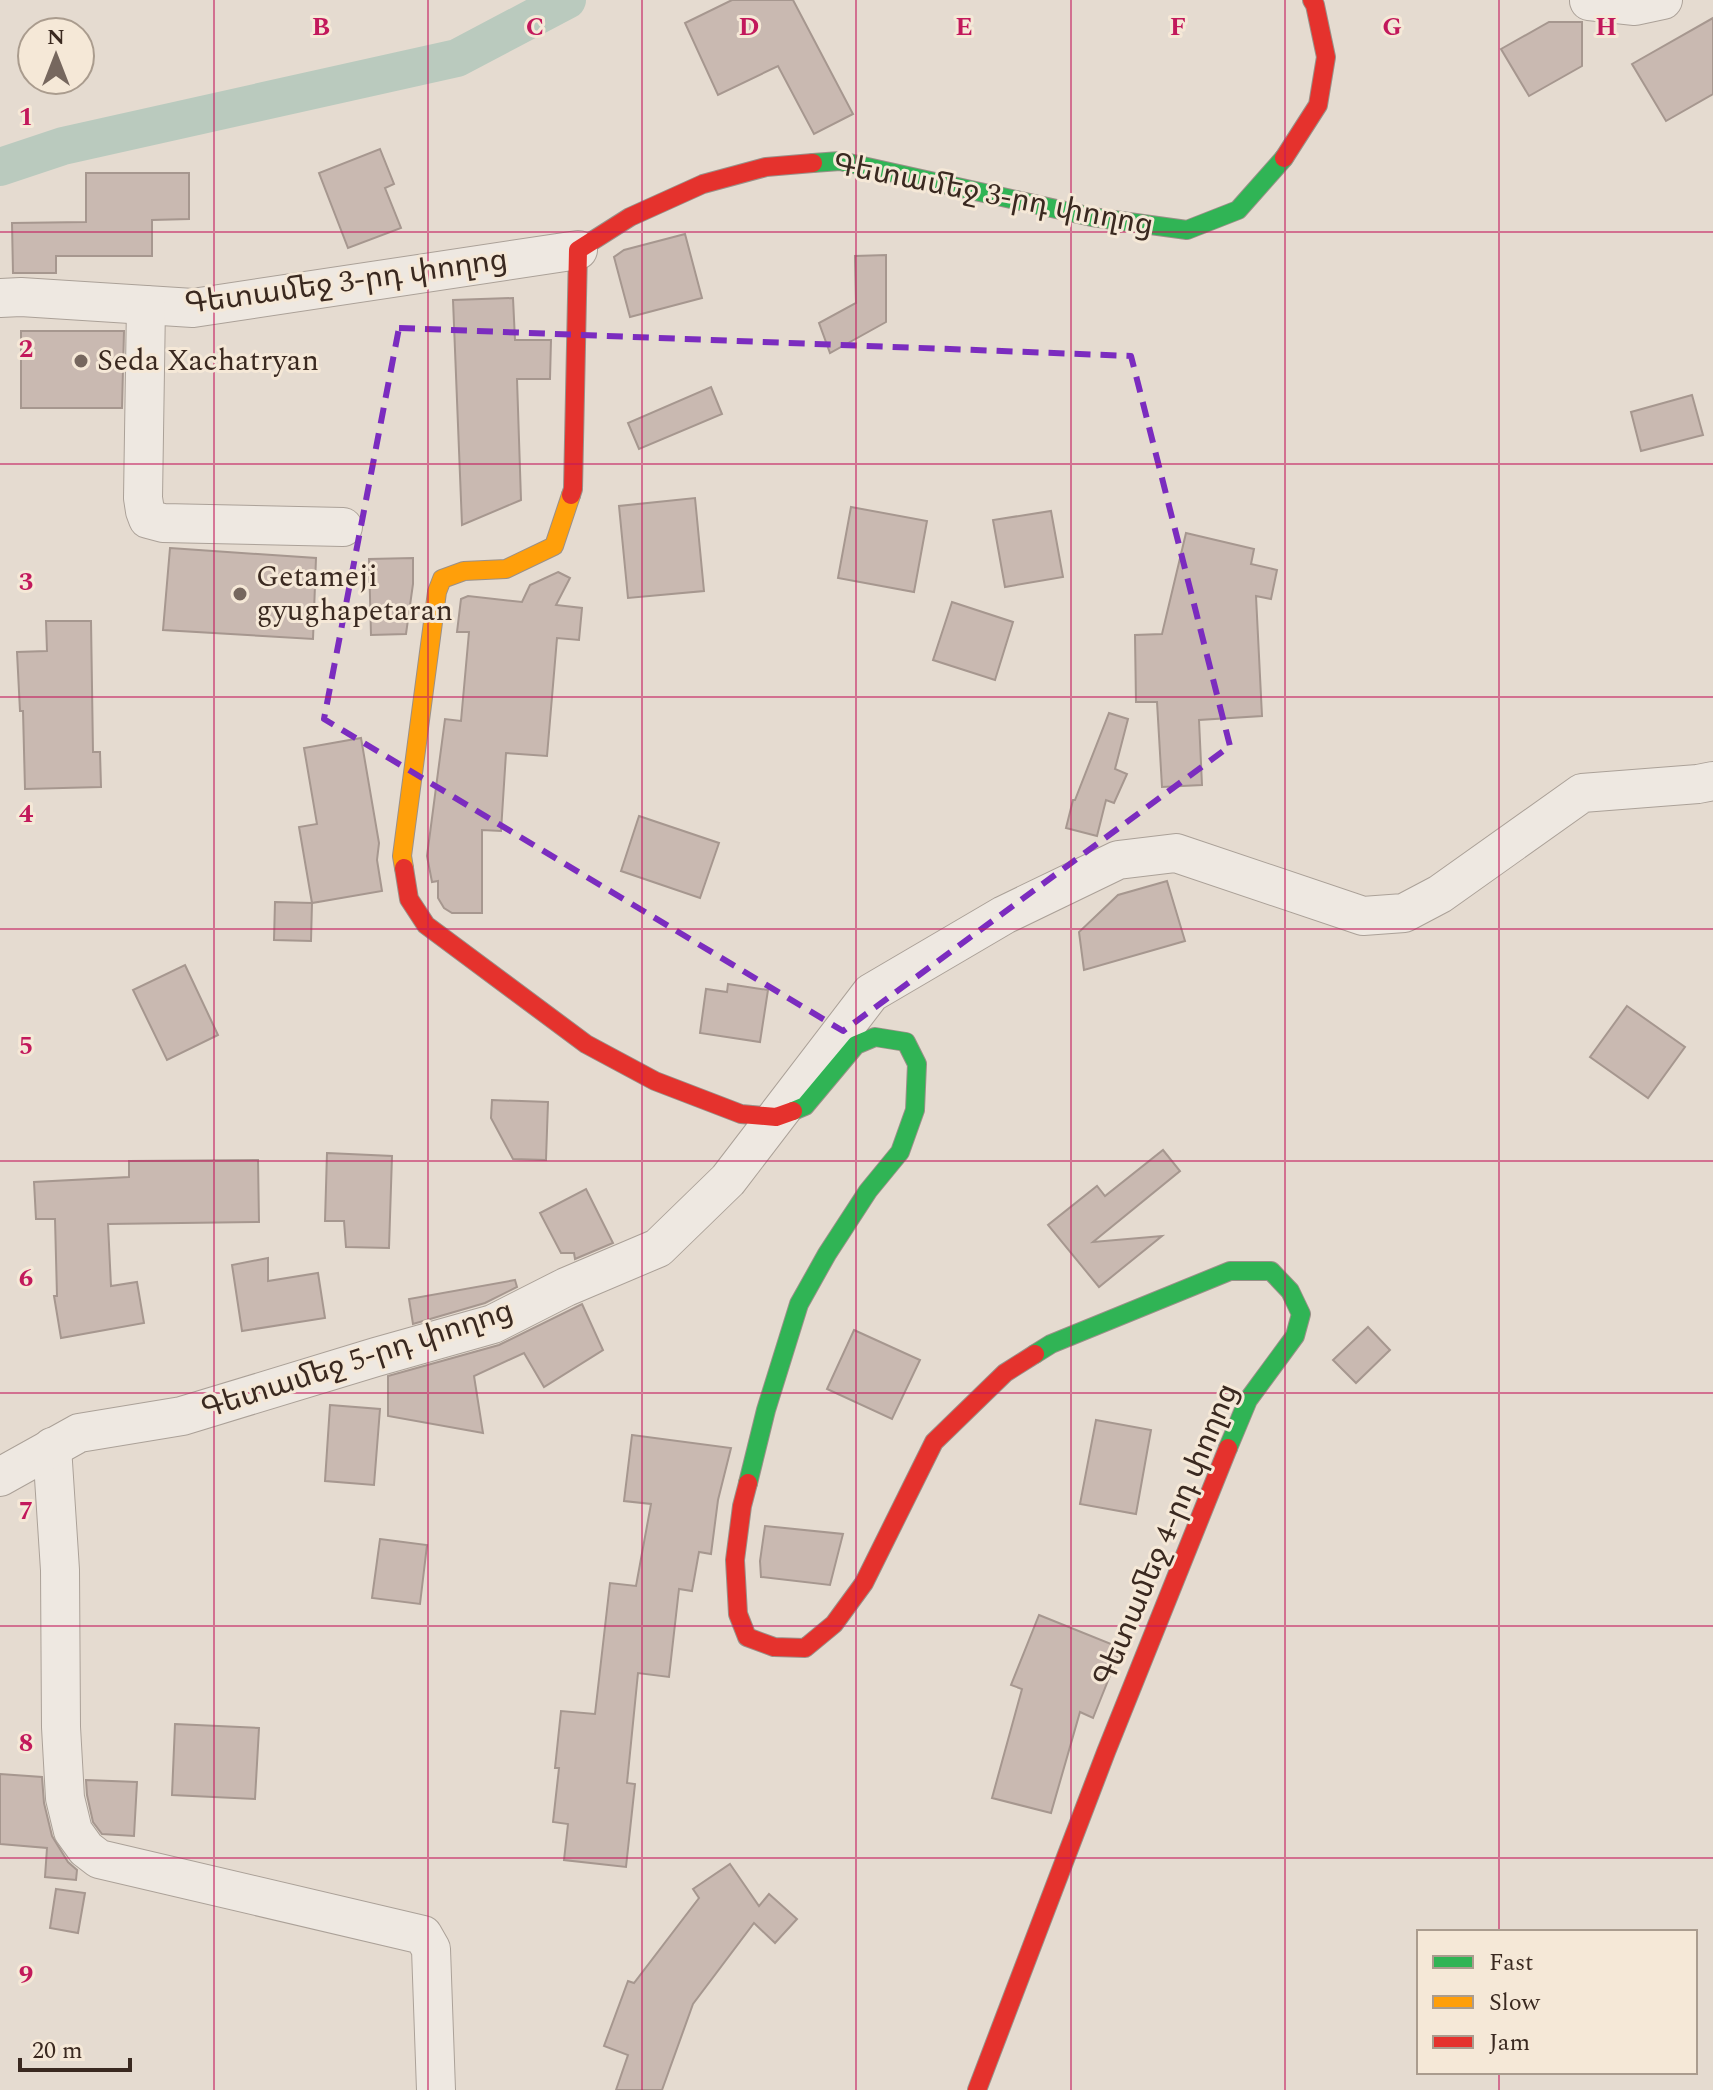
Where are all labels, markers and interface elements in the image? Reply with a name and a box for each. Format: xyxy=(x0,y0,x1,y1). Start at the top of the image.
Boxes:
text: B xyxy=(312,7,330,47)
text: C xyxy=(526,7,544,47)
text: D xyxy=(739,7,759,47)
text: E xyxy=(955,7,973,47)
text: F xyxy=(1170,7,1186,47)
text: G xyxy=(1382,7,1402,47)
text: H xyxy=(1595,7,1617,47)
north arrow xyxy=(16,16,96,96)
text: N xyxy=(47,21,65,54)
text: 1 xyxy=(19,97,33,137)
street label: Գետամեջ 3-րդ փողոց xyxy=(829,141,1157,249)
street label: Գետամեջ 3-րդ փողոց xyxy=(182,237,510,327)
text: 2 xyxy=(19,329,33,369)
place label: Seda Xachatryan xyxy=(97,338,319,384)
marker: Seda Xachatryan xyxy=(72,352,90,370)
place label: Getameji gyughapetaran xyxy=(256,554,453,634)
text: 3 xyxy=(19,562,33,602)
marker: Getameji gyughapetaran xyxy=(231,585,249,603)
text: 4 xyxy=(19,794,34,834)
text: 5 xyxy=(19,1026,33,1066)
text: 6 xyxy=(19,1258,33,1298)
street label: Գետամեջ 5-րդ փողոց xyxy=(195,1288,519,1432)
street label: Գետամեջ 4-րդ փողոց xyxy=(1081,1376,1251,1694)
text: 7 xyxy=(19,1491,33,1531)
text: 8 xyxy=(19,1723,33,1763)
legend xyxy=(1417,1930,1697,2074)
text: Fast xyxy=(1489,1945,1534,1981)
text: 9 xyxy=(19,1955,33,1995)
text: Slow xyxy=(1489,1985,1541,2021)
scale bar xyxy=(20,2022,130,2072)
text: Jam xyxy=(1489,2025,1530,2061)
text: 20 m xyxy=(32,2033,83,2069)

